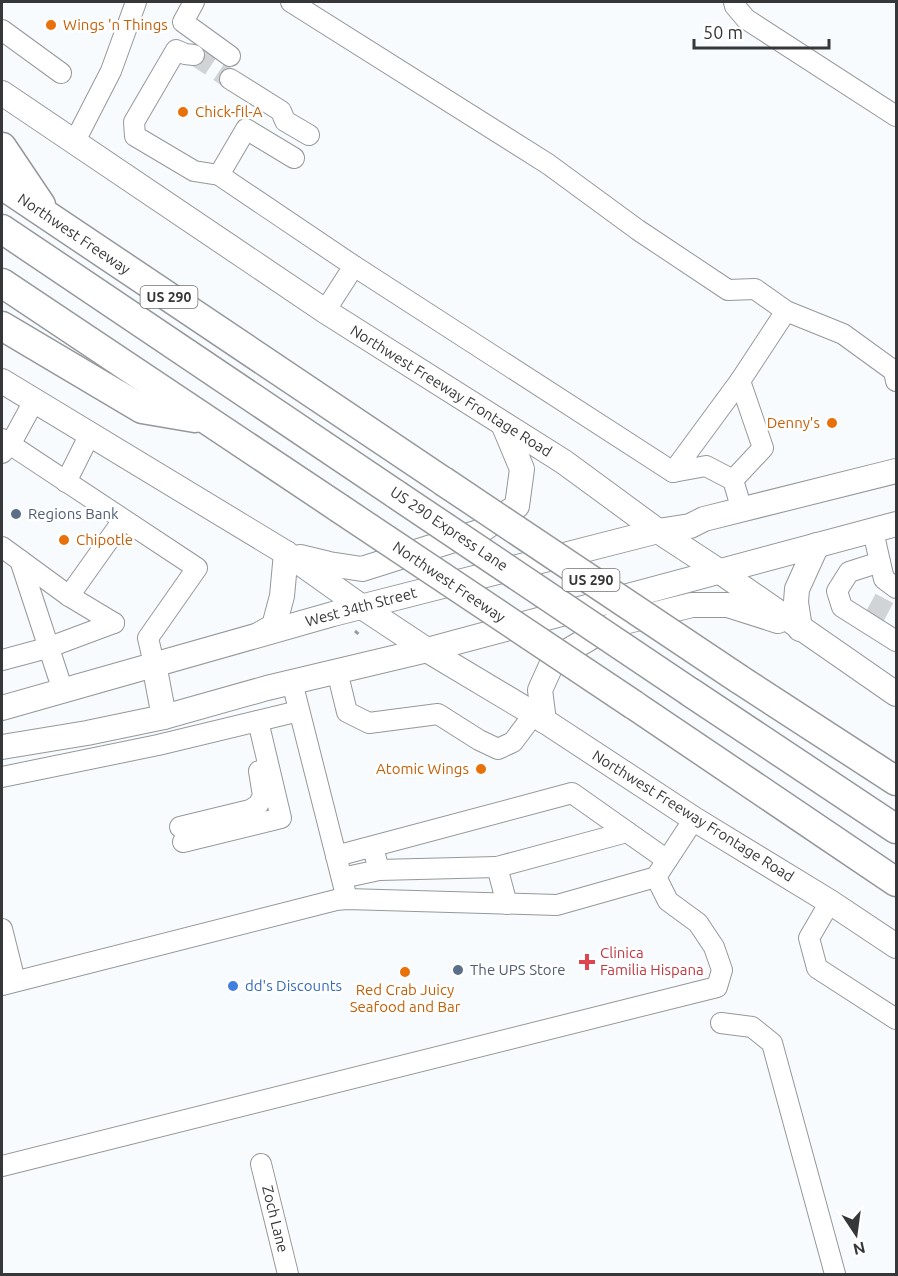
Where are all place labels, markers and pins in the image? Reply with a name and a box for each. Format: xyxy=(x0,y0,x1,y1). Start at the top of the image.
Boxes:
place label: Wings 'n Things xyxy=(63,16,168,33)
marker: Wings 'n Things xyxy=(44,18,58,32)
place label: Chick-fil-A xyxy=(195,103,263,120)
marker: Chick-fil-A xyxy=(176,105,190,119)
place label: Denny's xyxy=(767,414,820,431)
marker: Denny's xyxy=(825,416,839,430)
place label: Regions Bank xyxy=(28,505,119,522)
marker: Regions Bank xyxy=(9,507,23,521)
place label: Chipotle xyxy=(76,531,133,548)
marker: Chipotle xyxy=(57,533,71,547)
place label: Atomic Wings xyxy=(376,760,469,777)
marker: Atomic Wings xyxy=(474,762,488,776)
place label: Clinica Familia Hispana xyxy=(600,944,704,978)
marker: Clinica Familia Hispana xyxy=(578,953,596,971)
place label: The UPS Store xyxy=(470,961,566,978)
marker: The UPS Store xyxy=(451,963,465,977)
marker: Red Crab Juicy Seafood and Bar xyxy=(398,965,412,979)
place label: dd's Discounts xyxy=(245,977,342,994)
marker: dd's Discounts xyxy=(226,979,240,993)
place label: Red Crab Juicy Seafood and Bar xyxy=(350,981,461,1015)

